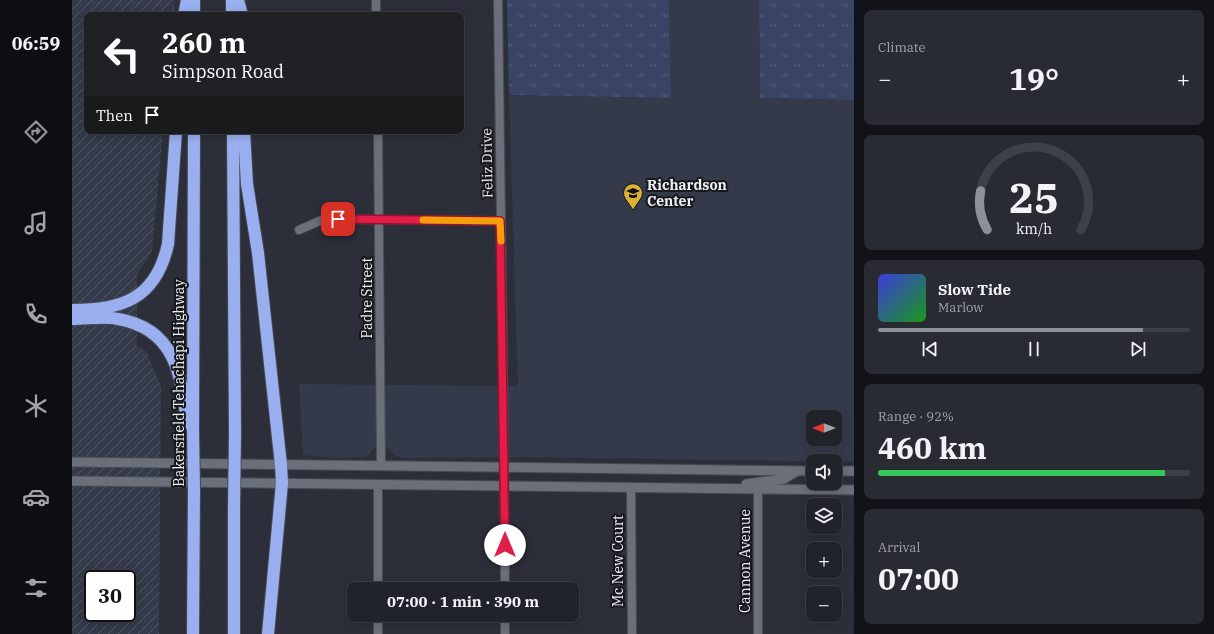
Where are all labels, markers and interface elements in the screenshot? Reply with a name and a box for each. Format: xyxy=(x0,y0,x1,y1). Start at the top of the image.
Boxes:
text: 260 m xyxy=(162,24,246,61)
icon: left xyxy=(96,28,148,80)
text: 06:59 xyxy=(12,32,60,55)
text: Climate xyxy=(878,39,925,56)
text: 19° xyxy=(1009,59,1059,98)
text: Simpson Road xyxy=(162,60,284,83)
text: − xyxy=(878,64,891,93)
text: + xyxy=(1177,64,1190,93)
icon: arrive xyxy=(141,104,163,126)
text: Then xyxy=(96,106,133,125)
icon: directions xyxy=(22,118,50,146)
street label: Feliz Drive xyxy=(477,128,497,198)
text: 25 xyxy=(1009,170,1059,224)
place label: Richardson Center xyxy=(647,176,727,210)
school or university icon: Richardson Center xyxy=(622,182,644,210)
pin xyxy=(321,202,355,236)
icon: arrive xyxy=(327,208,349,230)
icon: music xyxy=(22,209,50,237)
text: km/h xyxy=(1016,219,1052,238)
street label: Padre Street xyxy=(358,257,376,338)
street label: Bakersfield Tehachapi Highway xyxy=(170,279,188,487)
text: Slow Tide xyxy=(938,280,1011,299)
text: Marlow xyxy=(938,299,983,316)
icon: phone xyxy=(22,300,50,328)
icon: previous xyxy=(919,338,941,360)
icon: pause xyxy=(1023,338,1045,360)
icon: next xyxy=(1127,338,1149,360)
icon: climate xyxy=(22,392,50,420)
text: Range · 92% xyxy=(878,408,954,425)
north arrow xyxy=(806,410,842,446)
map controls xyxy=(806,410,842,622)
text: 460 km xyxy=(878,428,987,467)
button: sound xyxy=(806,454,842,490)
icon: car xyxy=(22,483,50,511)
button: layers xyxy=(806,498,842,534)
street label: Cannon Avenue xyxy=(736,509,754,613)
street label: Mc New Court xyxy=(609,515,627,607)
position arrow xyxy=(484,524,526,566)
text: Arrival xyxy=(878,539,920,556)
button: + xyxy=(806,542,842,578)
text: 07:00 xyxy=(878,559,959,598)
speed limit sign: 30 xyxy=(84,570,136,622)
icon: filters xyxy=(22,574,50,602)
button: − xyxy=(806,586,842,622)
text: 07:00 · 1 min · 390 m xyxy=(387,592,539,611)

